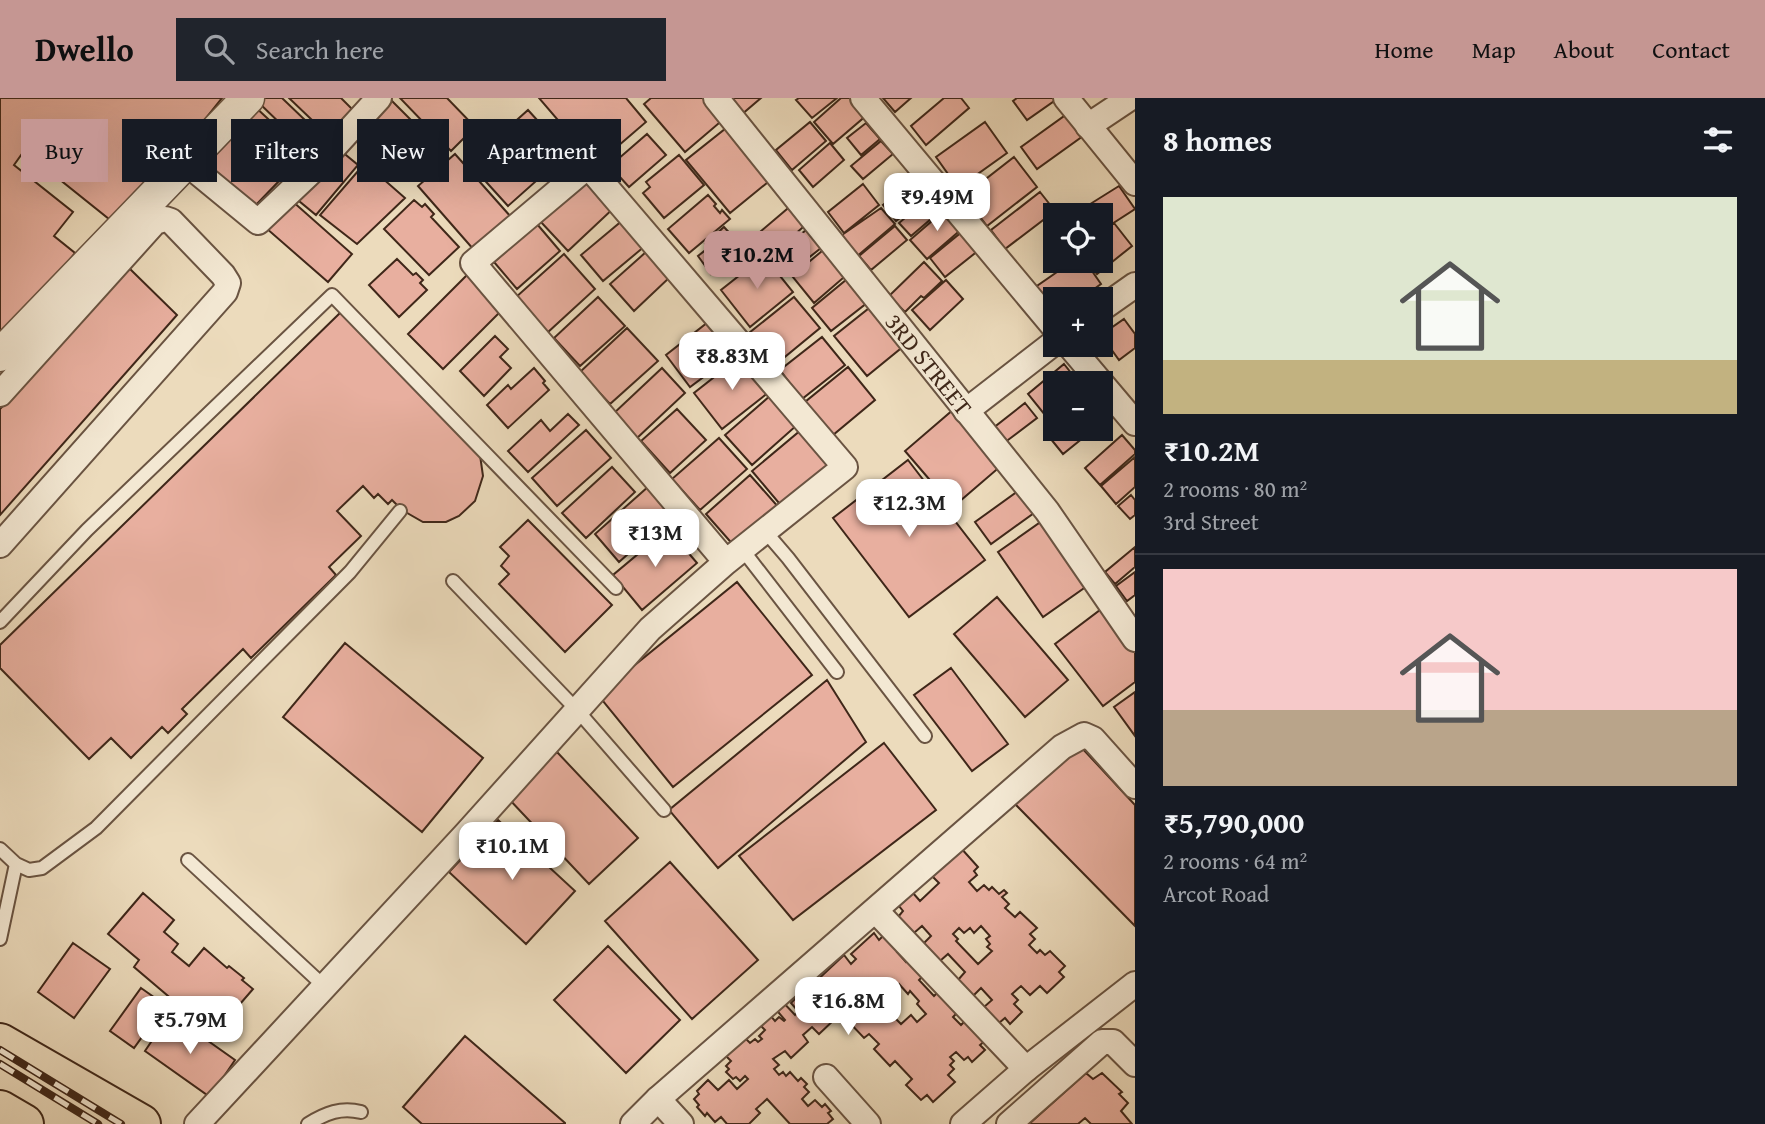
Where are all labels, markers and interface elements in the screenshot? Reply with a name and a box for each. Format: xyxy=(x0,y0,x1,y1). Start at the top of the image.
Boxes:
search box xyxy=(176,18,666,81)
text: Dwello xyxy=(35,25,134,73)
icon: search xyxy=(200,30,238,68)
text: Search here xyxy=(256,30,384,69)
text: Home xyxy=(1375,32,1434,67)
text: Map xyxy=(1472,32,1516,67)
text: About xyxy=(1554,32,1614,67)
text: Contact xyxy=(1652,32,1730,67)
text: 8 homes xyxy=(1163,118,1272,162)
chip: Buy xyxy=(21,119,108,182)
chip: Rent xyxy=(122,119,217,182)
chip: Filters xyxy=(231,119,343,182)
chip: New xyxy=(357,119,449,182)
chip: Apartment xyxy=(463,119,621,182)
icon: filters xyxy=(1699,121,1737,159)
pin: ₹9.49M xyxy=(880,174,994,233)
text: ₹9.49M xyxy=(900,179,974,212)
map controls xyxy=(1043,203,1113,441)
button: locate xyxy=(1043,203,1113,273)
pin: ₹10.2M xyxy=(700,232,814,291)
text: ₹10.2M xyxy=(720,237,794,270)
icon: home xyxy=(1387,243,1513,369)
button: + xyxy=(1043,287,1113,357)
street label: 3RD STREET xyxy=(877,306,981,423)
pin: ₹8.83M xyxy=(675,332,789,392)
text: ₹8.83M xyxy=(695,338,769,371)
button: − xyxy=(1043,371,1113,441)
text: ₹10.2M xyxy=(1163,428,1259,472)
text: 2 rooms · 80 m² xyxy=(1163,472,1307,505)
pin: ₹12.3M xyxy=(852,480,966,539)
text: ₹12.3M xyxy=(872,485,946,518)
text: 3rd Street xyxy=(1163,505,1259,538)
pin: ₹13M xyxy=(614,510,696,569)
text: ₹13M xyxy=(627,515,683,548)
icon: home xyxy=(1387,615,1513,741)
text: ₹5,790,000 xyxy=(1163,800,1304,844)
pin: ₹10.1M xyxy=(455,822,569,882)
text: ₹10.1M xyxy=(475,828,549,861)
text: 2 rooms · 64 m² xyxy=(1163,844,1307,877)
text: Arcot Road xyxy=(1163,877,1269,910)
pin: ₹16.8M xyxy=(791,978,905,1037)
text: ₹16.8M xyxy=(811,983,885,1016)
pin: ₹5.79M xyxy=(133,996,247,1056)
text: ₹5.79M xyxy=(153,1002,227,1035)

